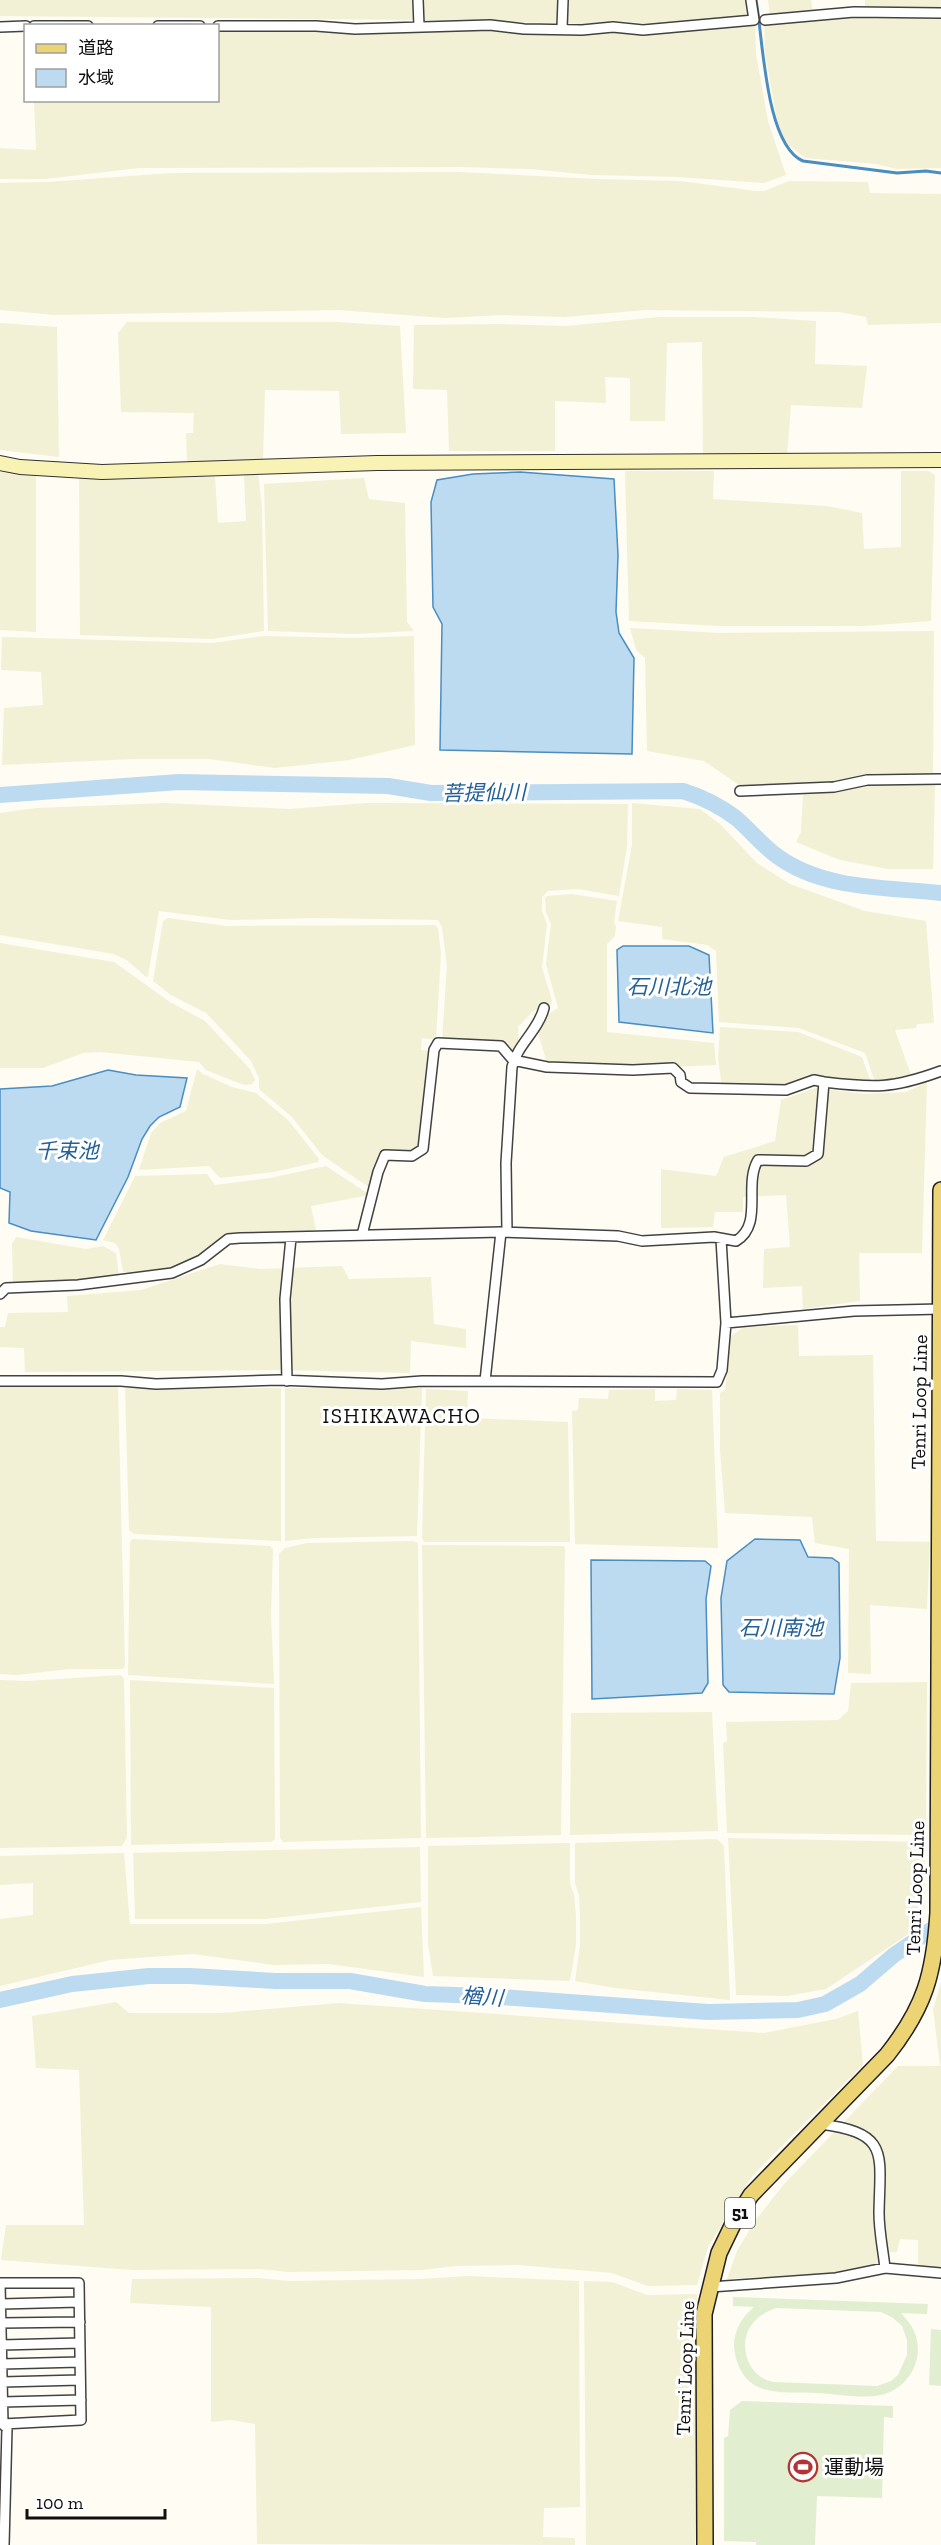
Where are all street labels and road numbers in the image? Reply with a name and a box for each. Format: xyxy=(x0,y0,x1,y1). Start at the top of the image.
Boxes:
street label: Tenri Loop Line xyxy=(906,1334,932,1470)
street label: Tenri Loop Line xyxy=(901,1820,929,1956)
road number: 51 xyxy=(725,2198,755,2228)
street label: Tenri Loop Line xyxy=(671,2300,699,2436)

